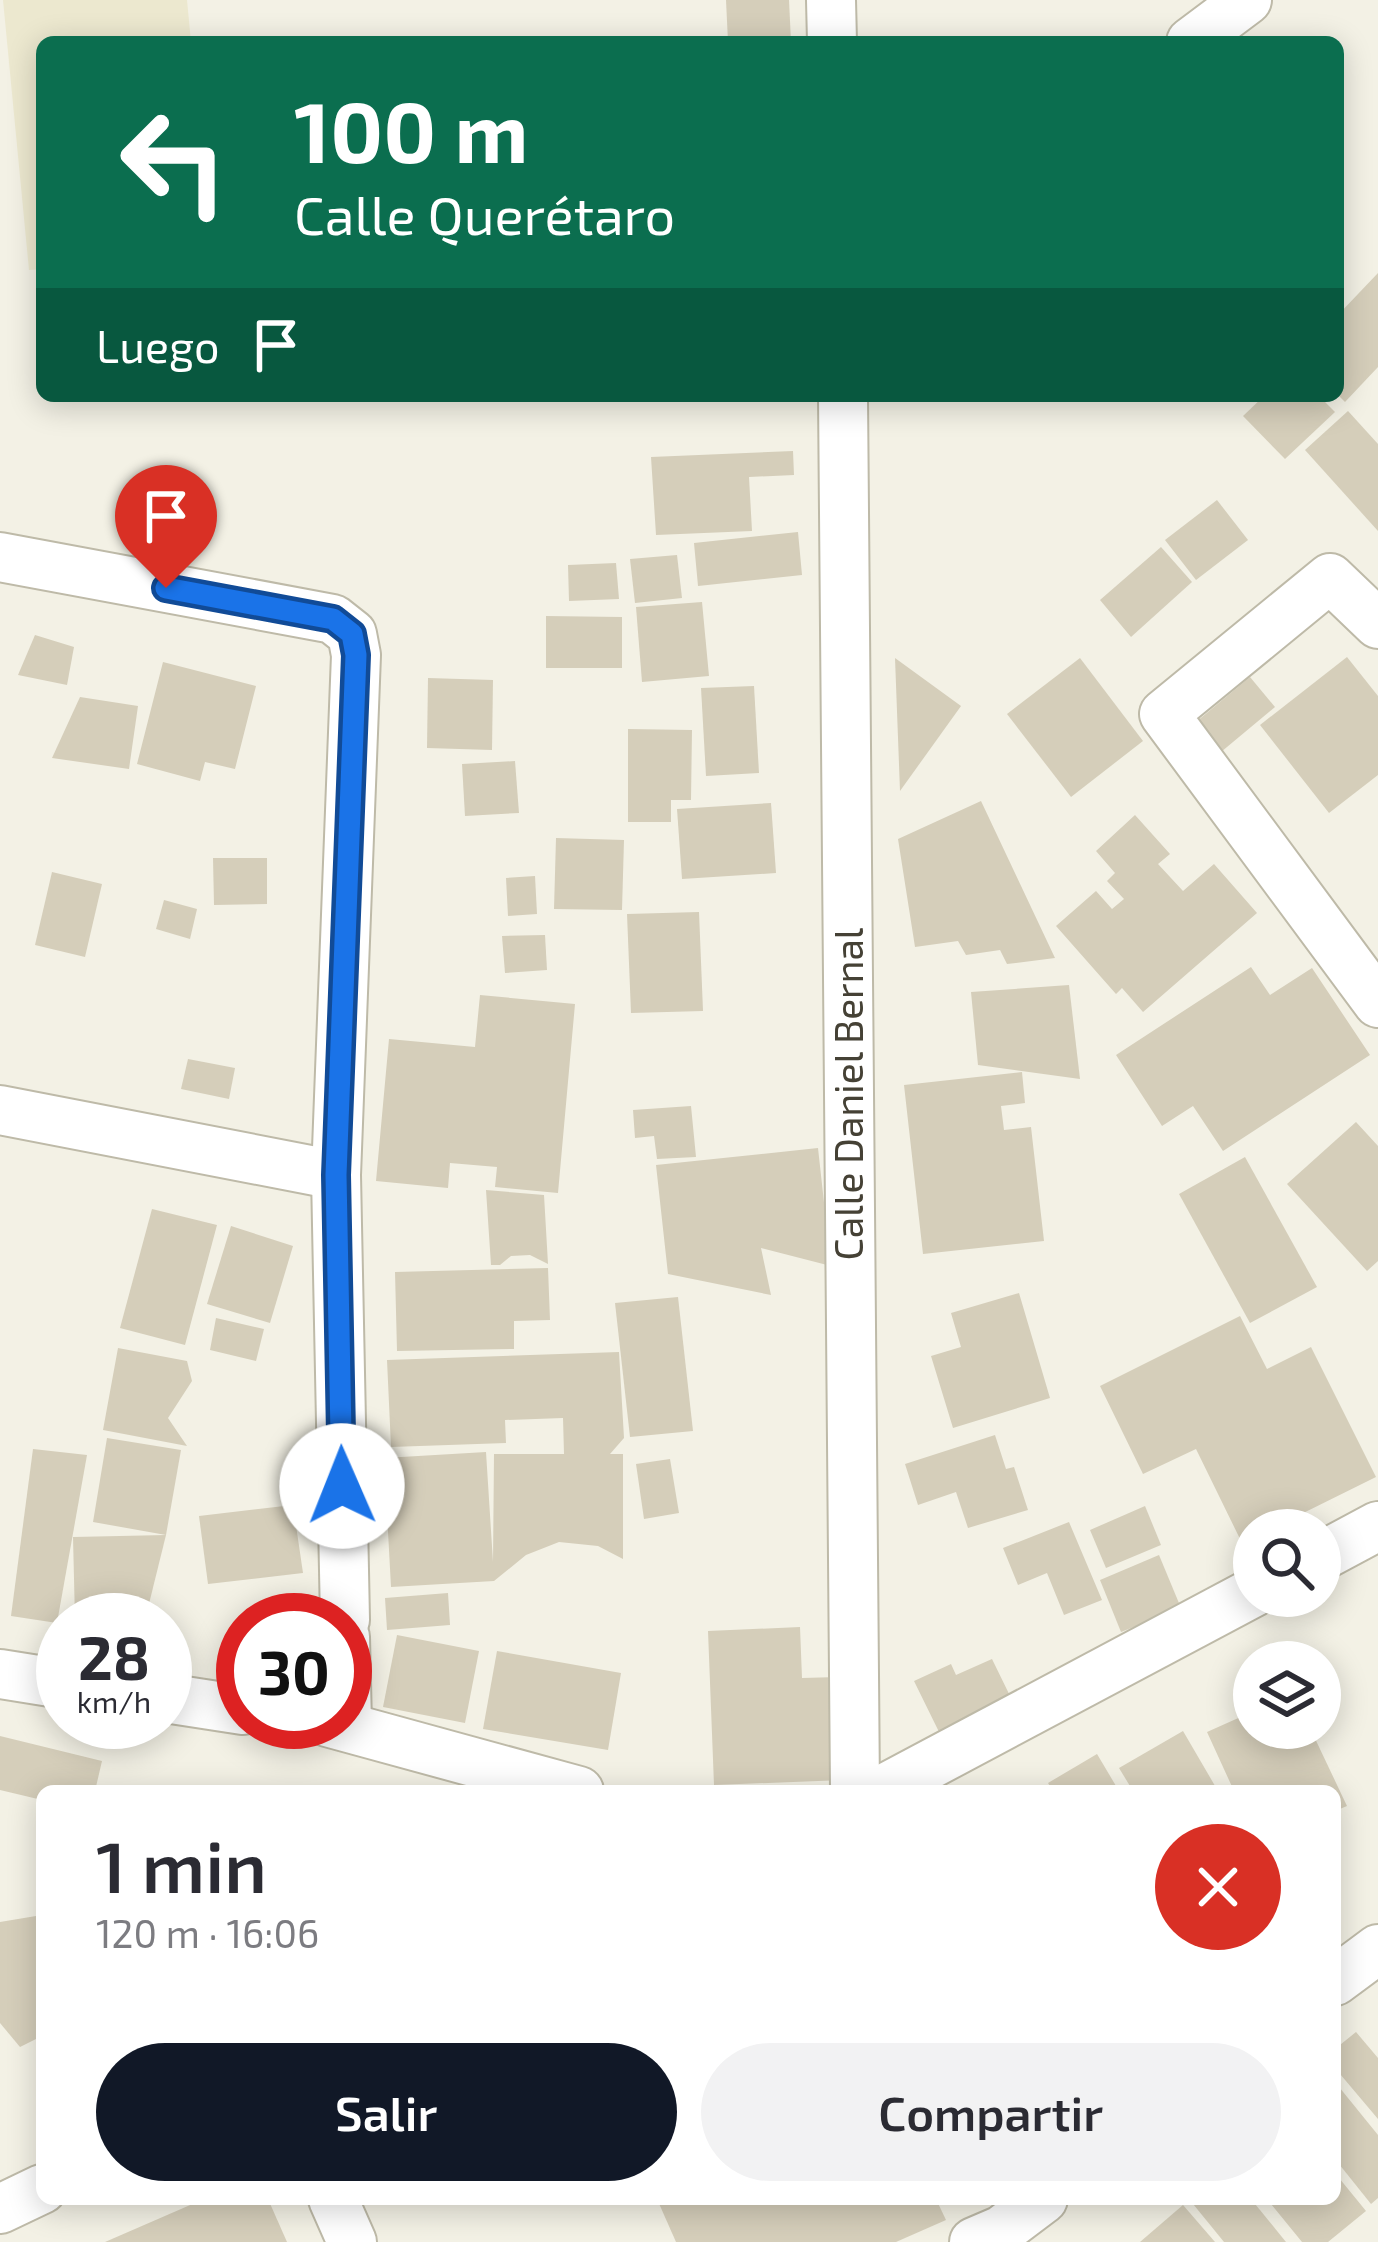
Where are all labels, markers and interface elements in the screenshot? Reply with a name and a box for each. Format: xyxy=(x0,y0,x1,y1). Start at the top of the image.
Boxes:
text: 100 m xyxy=(294,79,528,180)
icon: left xyxy=(96,84,252,240)
text: Calle Querétaro xyxy=(294,181,675,246)
icon: arrive xyxy=(243,312,309,378)
text: Luego xyxy=(96,318,219,372)
pin xyxy=(115,465,217,588)
icon: arrive xyxy=(133,483,199,549)
street label: Calle Daniel Bernal xyxy=(824,927,871,1260)
position arrow xyxy=(279,1423,405,1549)
map controls xyxy=(1233,1509,1341,1749)
button: search xyxy=(1233,1509,1341,1617)
speed limit sign: 30 xyxy=(216,1593,372,1749)
text: 28 xyxy=(78,1620,150,1692)
button: layers xyxy=(1233,1641,1341,1749)
text: km/h xyxy=(77,1683,151,1719)
text: 1 min xyxy=(96,1821,267,1907)
button: close xyxy=(1155,1824,1281,1950)
text: 120 m · 16:06 xyxy=(96,1909,319,1956)
button: Salir xyxy=(96,2043,677,2181)
button: Compartir xyxy=(701,2043,1281,2181)

